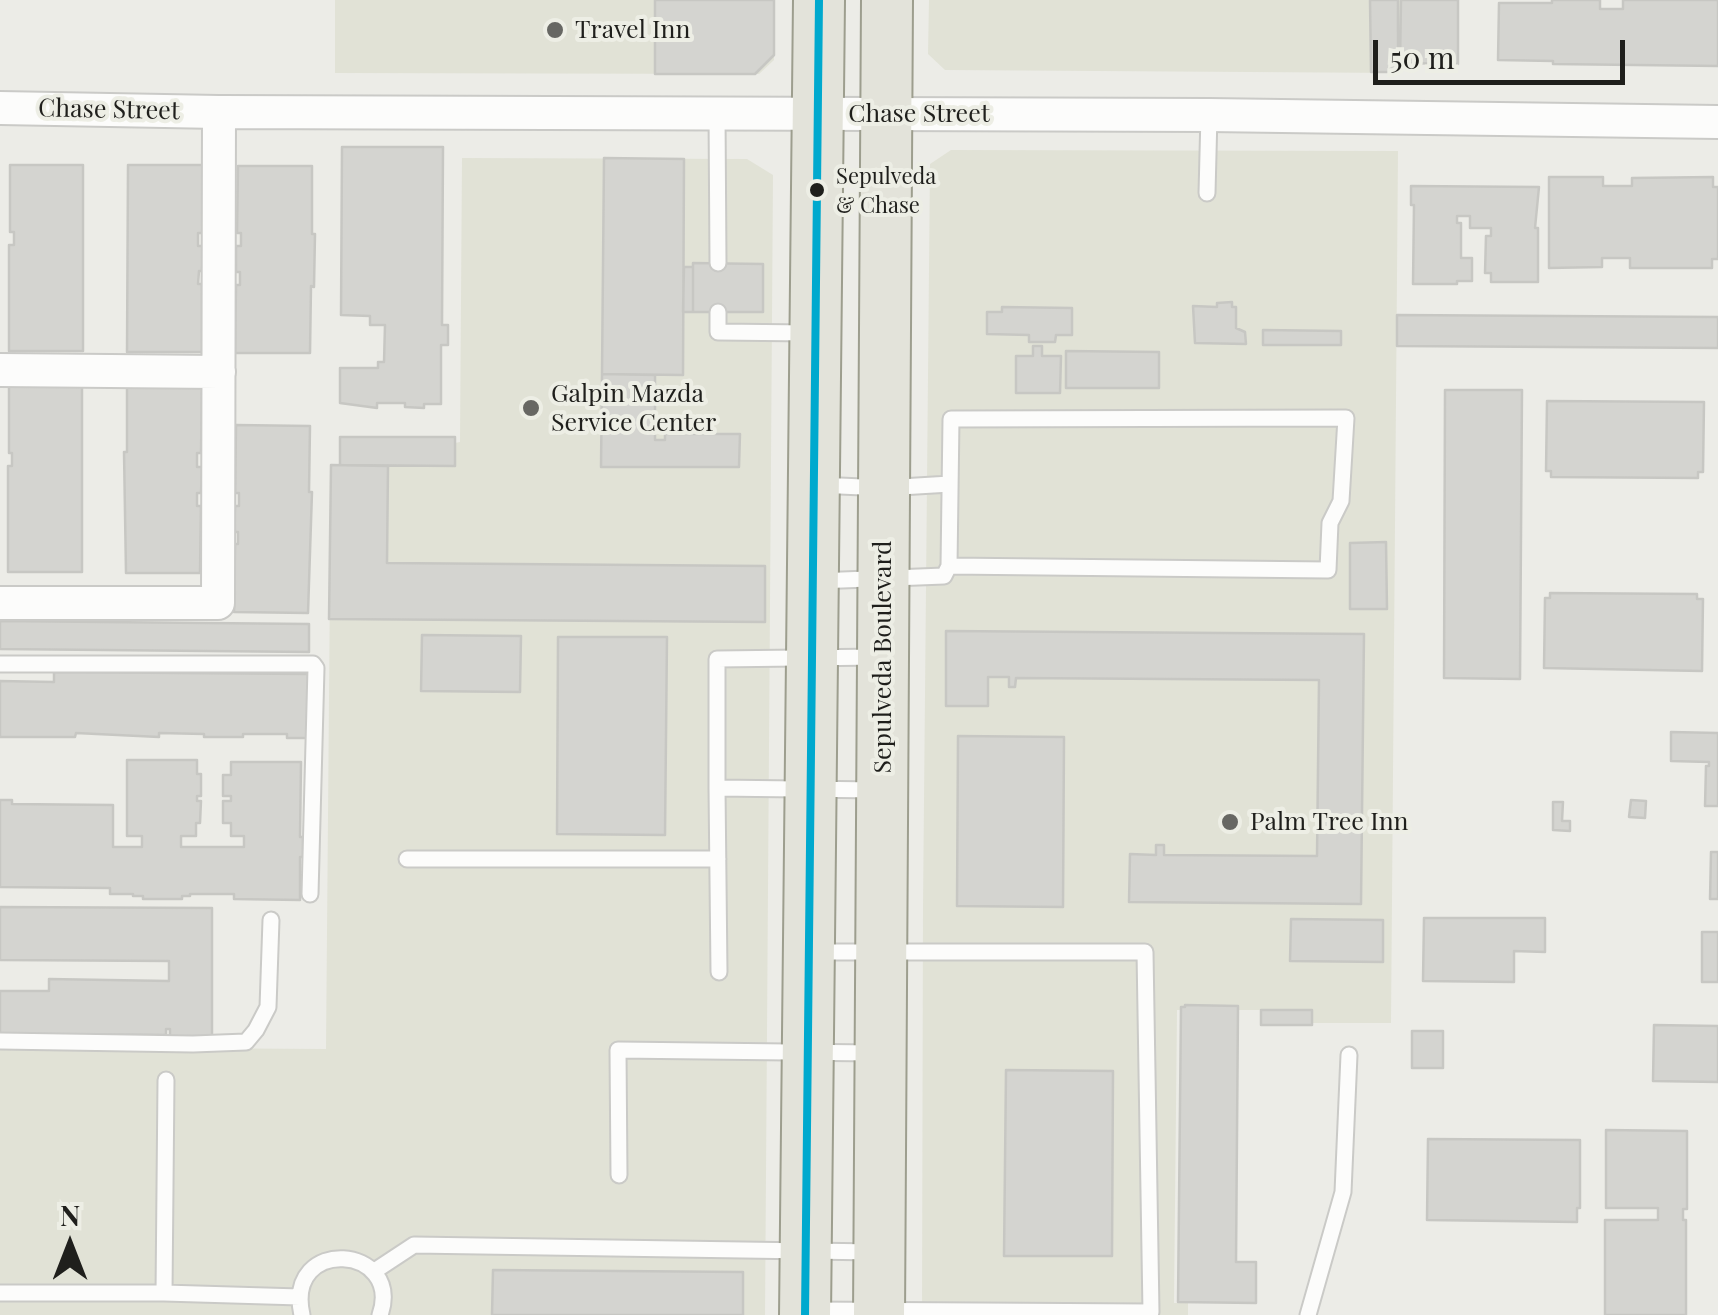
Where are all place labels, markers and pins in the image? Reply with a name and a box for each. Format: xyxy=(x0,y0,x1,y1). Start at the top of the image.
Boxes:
place label: Travel Inn xyxy=(575,15,690,45)
marker: Travel Inn xyxy=(544,19,566,41)
place label: Sepulveda & Chase xyxy=(836,164,936,215)
marker: Sepulveda & Chase xyxy=(807,180,827,200)
place label: Galpin Mazda Service Center xyxy=(551,379,716,438)
marker: Galpin Mazda Service Center xyxy=(520,397,542,419)
place label: Palm Tree Inn xyxy=(1250,807,1408,837)
marker: Palm Tree Inn xyxy=(1219,811,1241,833)

